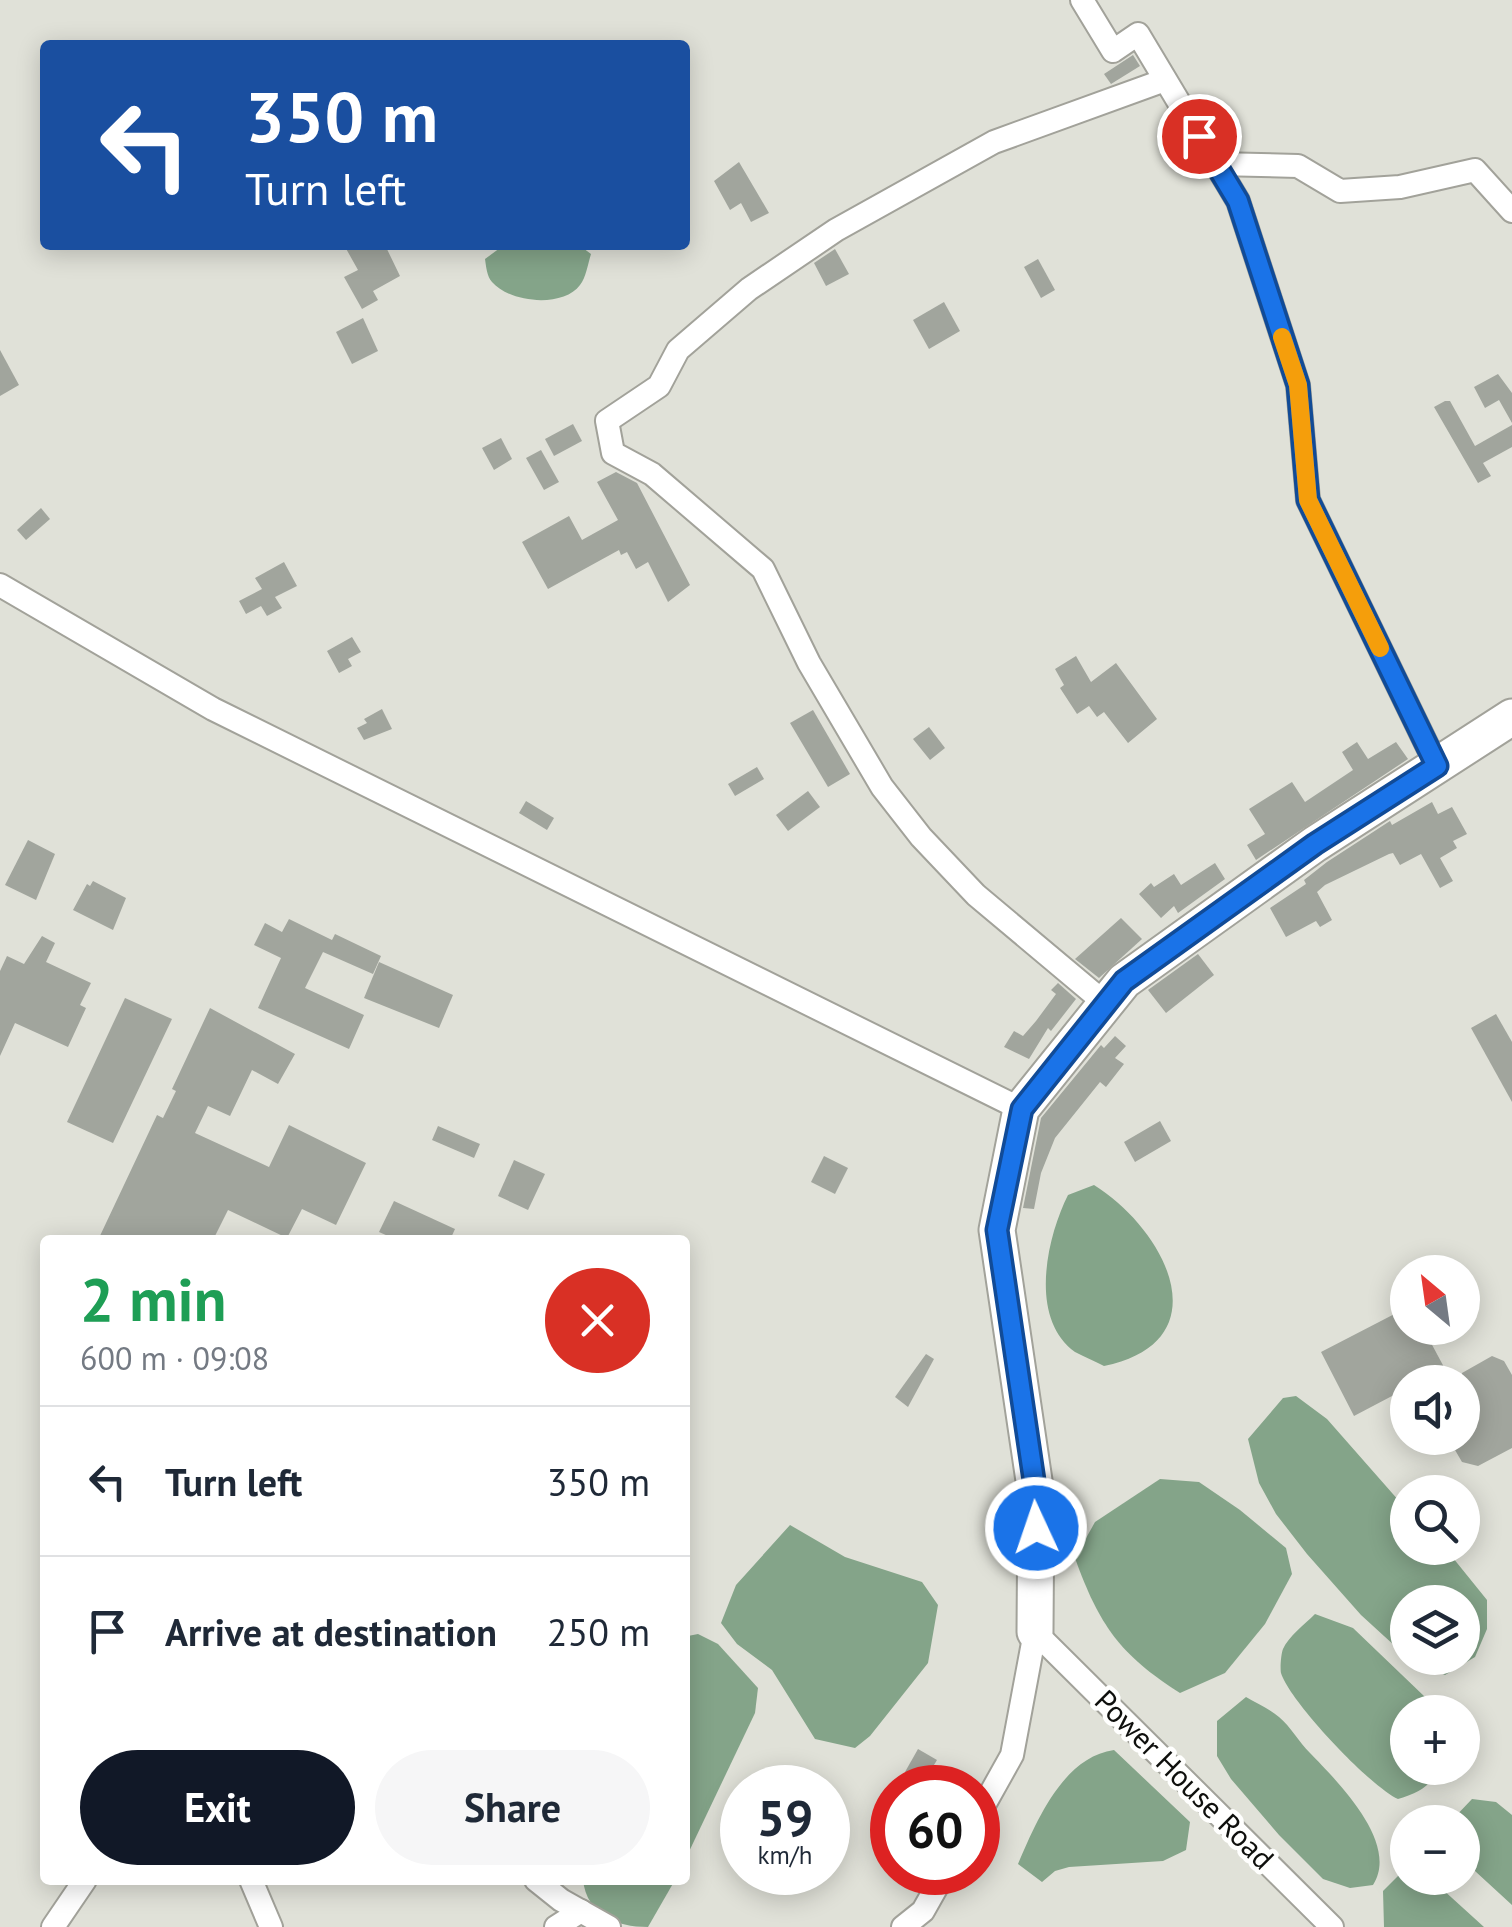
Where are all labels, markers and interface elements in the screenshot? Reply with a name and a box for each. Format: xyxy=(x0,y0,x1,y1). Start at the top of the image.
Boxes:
text: 350 m xyxy=(245,71,438,161)
icon: left xyxy=(80,80,210,210)
pin xyxy=(1157,94,1242,179)
icon: arrive xyxy=(1172,109,1227,164)
text: Turn left xyxy=(245,159,406,217)
north arrow xyxy=(1390,1255,1480,1345)
map controls xyxy=(1390,1255,1480,1895)
text: 2 min xyxy=(80,1260,226,1338)
button: close xyxy=(545,1268,650,1373)
text: 600 m · 09:08 xyxy=(80,1337,269,1379)
button: sound xyxy=(1390,1365,1480,1455)
icon: left xyxy=(80,1454,135,1509)
text: Turn left xyxy=(165,1457,302,1506)
text: 350 m xyxy=(547,1457,650,1506)
button: search xyxy=(1390,1475,1480,1565)
position arrow xyxy=(984,1476,1088,1580)
button: layers xyxy=(1390,1585,1480,1675)
icon: arrive xyxy=(80,1604,135,1659)
text: Arrive at destination xyxy=(165,1607,497,1656)
text: 250 m xyxy=(547,1607,650,1656)
street label: Power House Road xyxy=(1087,1681,1283,1877)
button: + xyxy=(1390,1695,1480,1785)
button: Exit xyxy=(80,1750,355,1865)
button: Share xyxy=(375,1750,650,1865)
speed limit sign: 60 xyxy=(870,1765,1000,1895)
text: 59 xyxy=(757,1785,813,1850)
button: − xyxy=(1390,1805,1480,1895)
text: km/h xyxy=(758,1839,812,1871)

